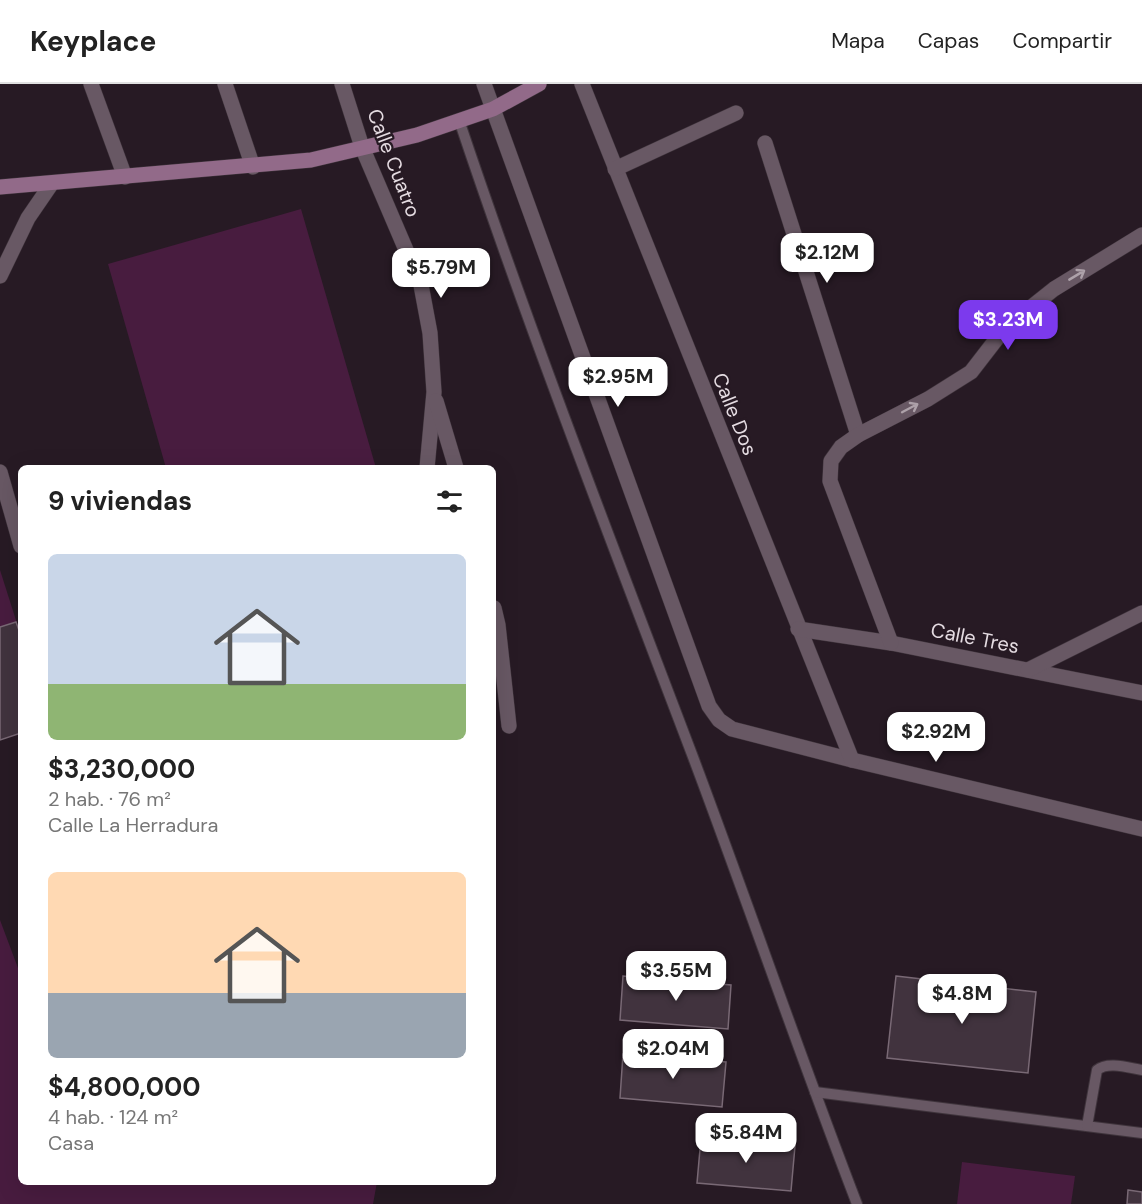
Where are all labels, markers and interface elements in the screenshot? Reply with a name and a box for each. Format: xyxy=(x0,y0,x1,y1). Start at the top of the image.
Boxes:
text: Keyplace xyxy=(30,23,156,60)
text: Mapa xyxy=(831,27,885,55)
text: Capas xyxy=(918,27,979,55)
text: Compartir xyxy=(1012,27,1112,55)
street label: Calle Cuatro xyxy=(361,105,427,221)
pin: $2.12M xyxy=(778,233,876,284)
text: $2.12M xyxy=(795,239,859,265)
pin: $5.79M xyxy=(392,248,490,299)
text: $5.79M xyxy=(406,254,476,280)
one-way arrow xyxy=(1068,268,1085,280)
pin: $3.23M xyxy=(959,300,1057,351)
text: $3.23M xyxy=(973,306,1043,332)
pin: $2.95M xyxy=(569,357,667,408)
text: $2.95M xyxy=(583,363,653,389)
street label: Calle Dos xyxy=(707,369,763,459)
one-way arrow xyxy=(901,402,918,414)
text: 9 viviendas xyxy=(48,484,192,518)
icon: filters xyxy=(433,485,466,518)
icon: home xyxy=(203,593,311,701)
street label: Calle Tres xyxy=(929,617,1021,659)
pin: $2.92M xyxy=(887,712,985,763)
text: $2.92M xyxy=(901,718,971,744)
text: $3,230,000 xyxy=(48,752,195,786)
text: 2 hab. · 76 m² xyxy=(48,786,171,812)
text: Calle La Herradura xyxy=(48,812,219,838)
icon: home xyxy=(203,911,311,1019)
pin: $3.55M xyxy=(627,951,725,1002)
text: $3.55M xyxy=(640,957,712,983)
pin: $4.8M xyxy=(920,974,1004,1025)
text: $4.8M xyxy=(932,980,992,1006)
pin: $2.04M xyxy=(624,1029,722,1080)
text: $2.04M xyxy=(637,1035,709,1061)
text: $4,800,000 xyxy=(48,1070,201,1104)
text: 4 hab. · 124 m² xyxy=(48,1104,178,1130)
pin: $5.84M xyxy=(697,1113,795,1164)
text: $5.84M xyxy=(710,1119,782,1145)
text: Casa xyxy=(48,1130,94,1156)

